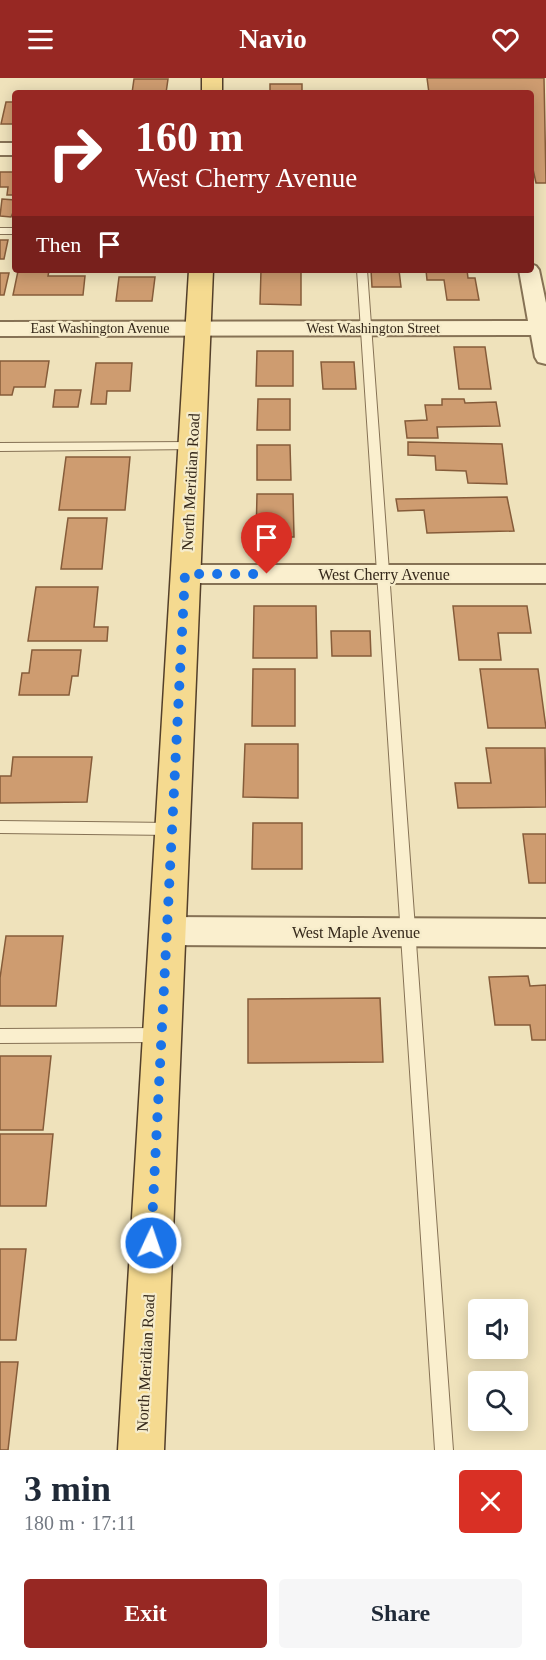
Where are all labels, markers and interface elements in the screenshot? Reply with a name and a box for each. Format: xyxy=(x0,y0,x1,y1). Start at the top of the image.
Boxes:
icon: menu xyxy=(24,23,57,56)
icon: heart xyxy=(489,23,522,56)
text: Navio xyxy=(239,24,307,54)
icon: right xyxy=(36,114,114,192)
text: 160 m xyxy=(135,114,244,160)
text: West Cherry Avenue xyxy=(135,163,357,193)
icon: arrive xyxy=(93,228,126,261)
text: Then xyxy=(36,232,81,257)
street label: East Washington Avenue xyxy=(30,321,170,336)
street label: West Washington Street xyxy=(306,321,440,336)
street label: North Meridian Road xyxy=(178,413,203,551)
pin xyxy=(241,512,292,574)
icon: arrive xyxy=(250,521,283,554)
street label: West Cherry Avenue xyxy=(318,566,450,584)
street label: West Maple Avenue xyxy=(292,924,420,942)
position arrow xyxy=(119,1211,183,1275)
street label: North Meridian Road xyxy=(133,1294,158,1432)
map controls xyxy=(468,1299,528,1431)
button: sound xyxy=(468,1299,528,1359)
button: search xyxy=(468,1371,528,1431)
text: 3 min xyxy=(24,1469,111,1509)
button: close xyxy=(459,1470,522,1533)
text: 180 m · 17:11 xyxy=(24,1512,136,1534)
button: Exit xyxy=(24,1579,267,1648)
button: Share xyxy=(279,1579,522,1648)

